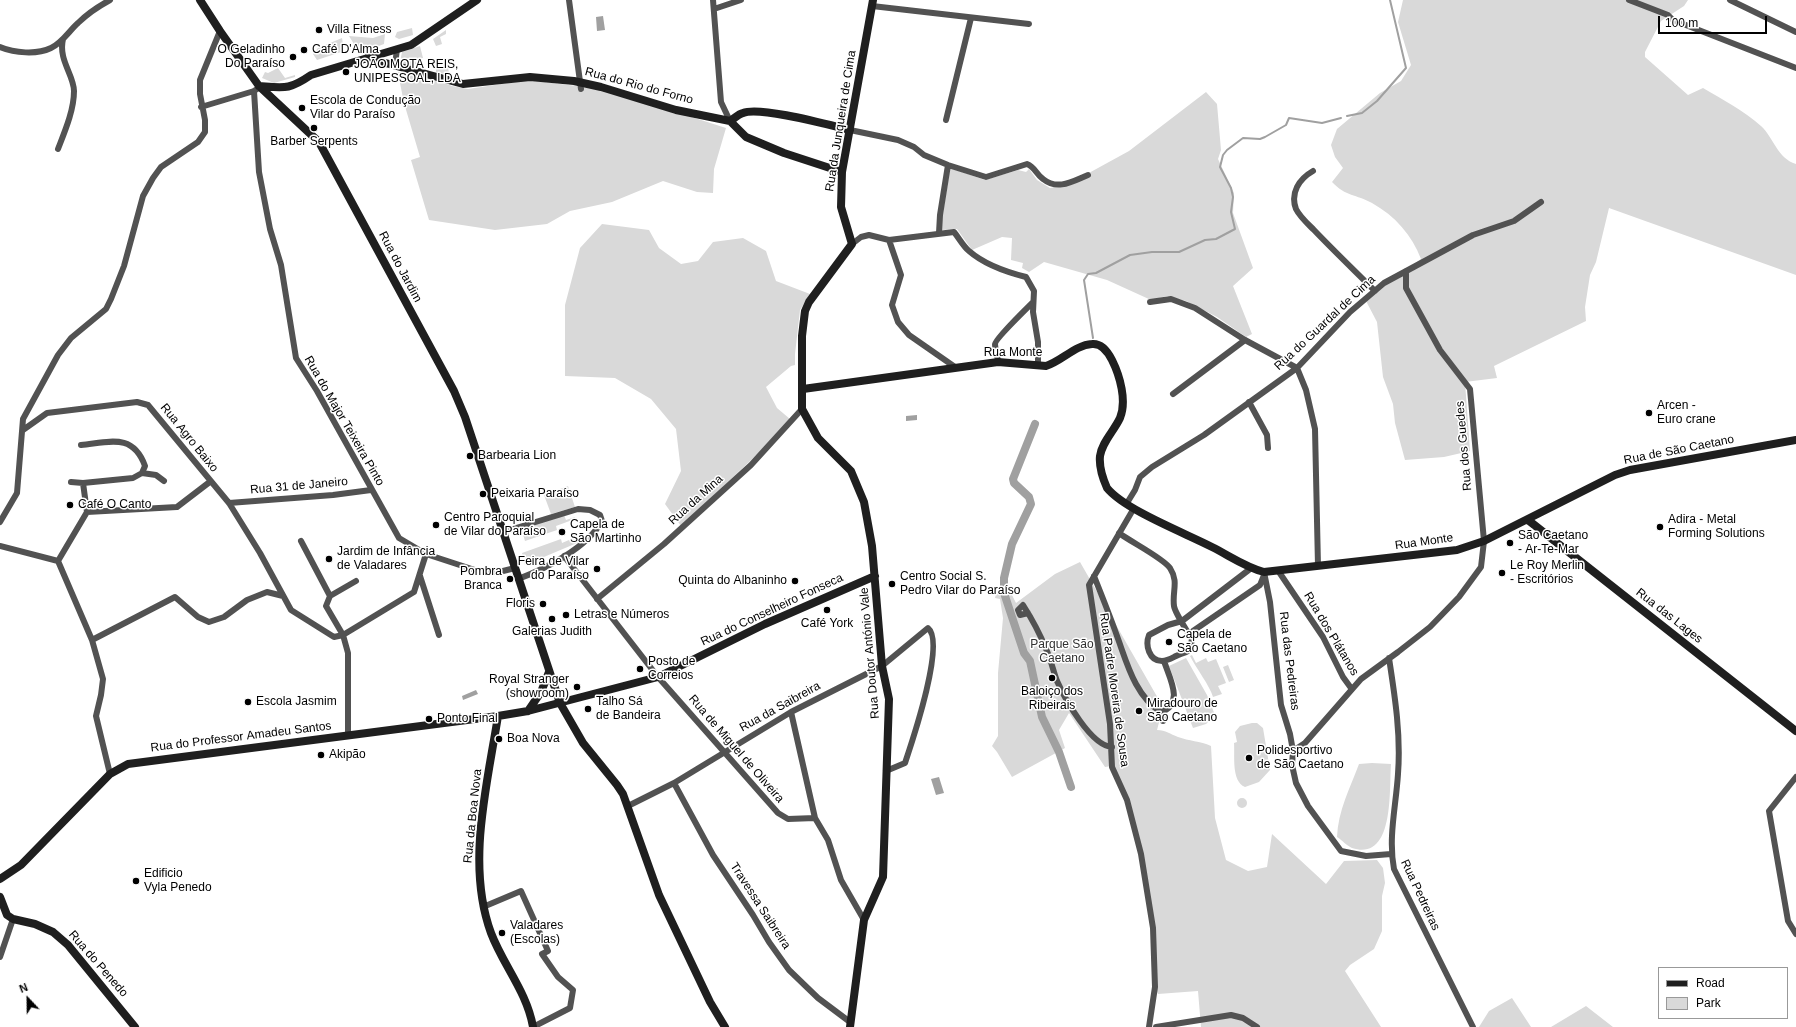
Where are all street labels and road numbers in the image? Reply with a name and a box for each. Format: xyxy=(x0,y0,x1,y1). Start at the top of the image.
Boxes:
street label: Rua da Junqueira de Cima xyxy=(823,49,859,193)
street label: Rua do Rio do Forno xyxy=(583,65,695,107)
street label: Rua do Jardim xyxy=(375,229,425,305)
street label: Rua do Guardal de Cima xyxy=(1272,272,1378,374)
street label: Rua Monte xyxy=(984,346,1042,360)
street label: Rua do Major Teixeira Pinto xyxy=(301,354,387,488)
street label: Rua Agro Baixo xyxy=(157,401,221,475)
street label: Rua dos Guedes xyxy=(1453,401,1475,491)
street label: Rua de São Caetano xyxy=(1623,432,1735,468)
street label: Rua da Mina xyxy=(666,472,726,528)
street label: Rua 31 de Janeiro xyxy=(250,475,348,497)
street label: Rua Monte xyxy=(1394,531,1454,553)
street label: Rua do Conselheiro Fonseca xyxy=(699,571,845,649)
street label: Rua das Lages xyxy=(1633,585,1705,647)
street label: Rua Doutor António Vale xyxy=(857,587,883,719)
street label: Rua dos Plátanos xyxy=(1300,590,1362,678)
street label: Rua das Pedreiras xyxy=(1276,611,1302,711)
street label: Rua Padre Moreira de Sousa xyxy=(1096,612,1132,768)
street label: Rua da Saibreira xyxy=(737,679,823,735)
street label: Rua de Miguel de Oliveira xyxy=(685,692,787,806)
street label: Rua do Professor Amadeu Santos xyxy=(150,719,332,755)
street label: Rua da Boa Nova xyxy=(461,768,485,864)
street label: Rua Pedreiras xyxy=(1397,857,1443,933)
street label: Travessa Saibreira xyxy=(727,860,793,952)
street label: Rua do Penedo xyxy=(65,928,131,1000)

